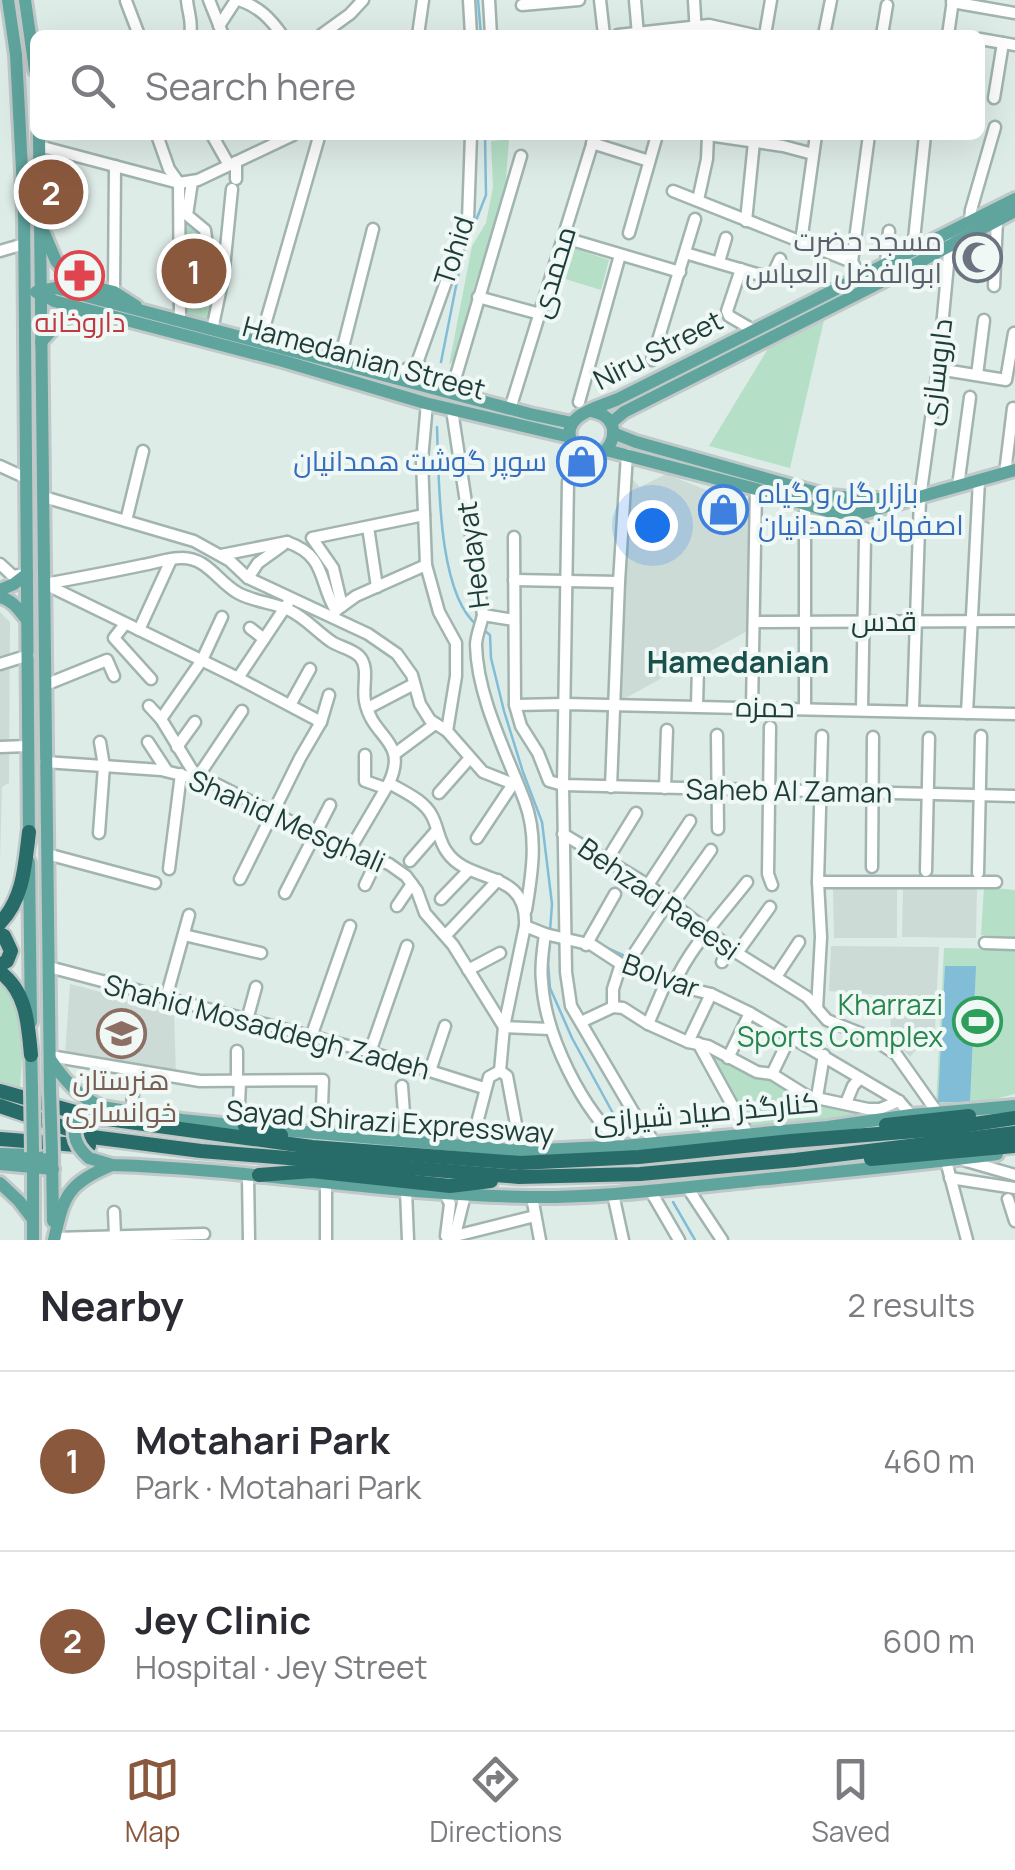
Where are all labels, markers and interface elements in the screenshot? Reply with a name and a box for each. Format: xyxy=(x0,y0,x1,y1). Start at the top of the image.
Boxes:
search box xyxy=(30,30,985,140)
icon: search xyxy=(65,58,120,113)
text: Search here xyxy=(145,59,356,111)
pin: 2 xyxy=(18,154,84,230)
street label: Tohid xyxy=(424,211,482,290)
street label: محمدی xyxy=(520,221,584,322)
place label: مسجد حضرت ابوالفضل العباس xyxy=(745,221,942,291)
mosque icon: مسجد حضرت ابوالفضل العباس xyxy=(951,231,1003,283)
pin: 1 xyxy=(162,234,226,308)
pharmacy icon: داروخانه xyxy=(54,249,106,301)
street label: Niru Street xyxy=(586,300,729,398)
place label: داروخانه xyxy=(34,302,126,340)
street label: Hamedanian Street xyxy=(239,306,490,408)
street label: داروسازی xyxy=(910,316,960,428)
shop icon: سوپر گوشت همدانیان xyxy=(556,435,608,487)
place label: سوپر گوشت همدانیان xyxy=(293,441,547,480)
place label: بازار گل و گیاه اصفهان همدانیان xyxy=(758,473,964,543)
shop icon: بازار گل و گیاه اصفهان همدانیان xyxy=(697,483,749,535)
street label: Hedayat xyxy=(447,499,497,611)
your location xyxy=(627,500,678,551)
street label: قدس xyxy=(851,601,917,639)
district label: Hamedanian xyxy=(647,641,829,682)
street label: حمزه xyxy=(735,686,795,726)
street label: Shahid Mesghali xyxy=(183,760,392,880)
street label: Saheb Al Zaman xyxy=(685,769,893,811)
street label: Behzad Raeesi xyxy=(571,828,748,968)
street label: Bolvar xyxy=(618,944,705,1006)
street label: Shahid Mosaddegh Zadeh xyxy=(100,964,434,1088)
place label: Kharrazi Sports Complex xyxy=(737,985,943,1055)
sports icon: Kharrazi Sports Complex xyxy=(952,995,1004,1047)
school or university icon: هنرستان خوانساری xyxy=(95,1007,147,1059)
place label: هنرستان خوانساری xyxy=(65,1060,177,1130)
street label: کنارگذر صیاد شیرازی xyxy=(591,1082,820,1140)
street label: Sayad Shirazi Expressway xyxy=(225,1091,556,1151)
text: Nearby xyxy=(40,1276,184,1334)
text: 2 results xyxy=(848,1283,975,1327)
text: Motahari Park xyxy=(135,1413,390,1465)
text: 1 xyxy=(65,1439,80,1483)
text: 460 m xyxy=(883,1439,975,1483)
text: Park · Motahari Park xyxy=(135,1465,421,1509)
text: Jey Clinic xyxy=(135,1593,311,1645)
text: 2 xyxy=(63,1619,82,1663)
text: 600 m xyxy=(883,1619,975,1663)
text: Hospital · Jey Street xyxy=(135,1645,427,1689)
tab: Map xyxy=(125,1752,180,1850)
tab: Directions xyxy=(430,1752,562,1850)
tab: Saved xyxy=(811,1752,890,1850)

